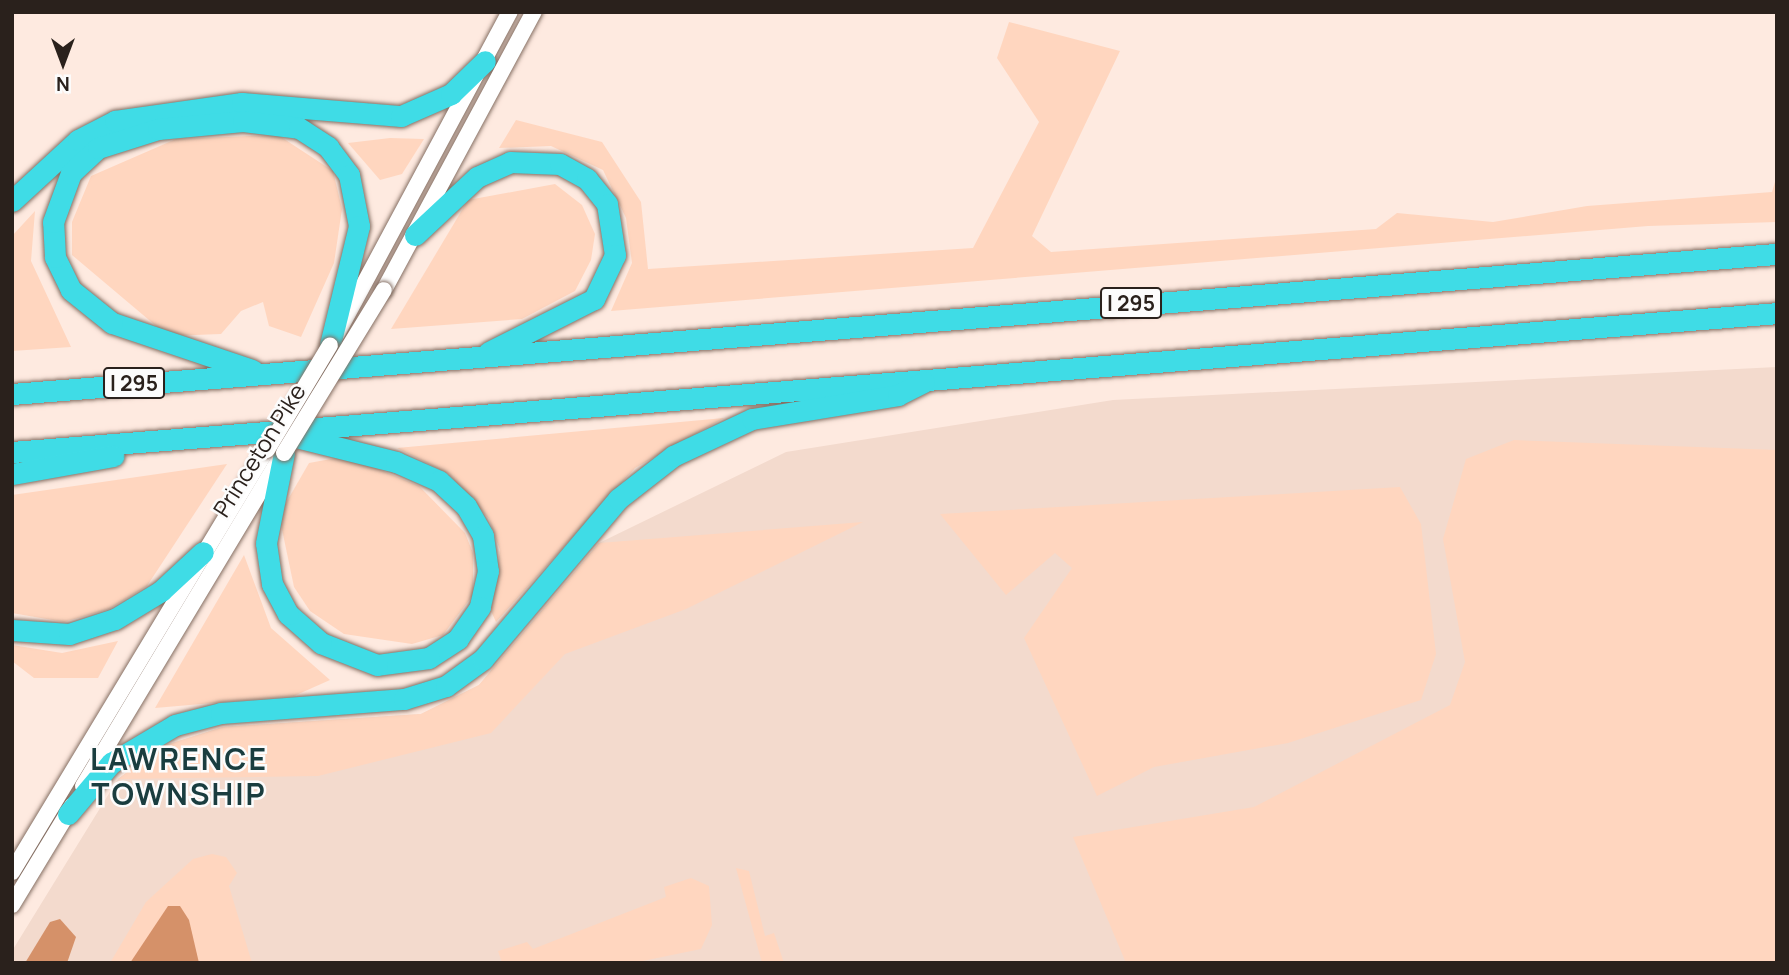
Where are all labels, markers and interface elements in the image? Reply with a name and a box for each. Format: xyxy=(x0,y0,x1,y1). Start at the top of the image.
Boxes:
north arrow xyxy=(28,28,98,98)
text: N xyxy=(56,71,70,97)
road number: I 295 xyxy=(1100,286,1162,320)
road number: I 295 xyxy=(102,366,166,400)
street label: Princeton Pike xyxy=(207,378,311,522)
district label: LAWRENCE TOWNSHIP xyxy=(91,741,267,812)

